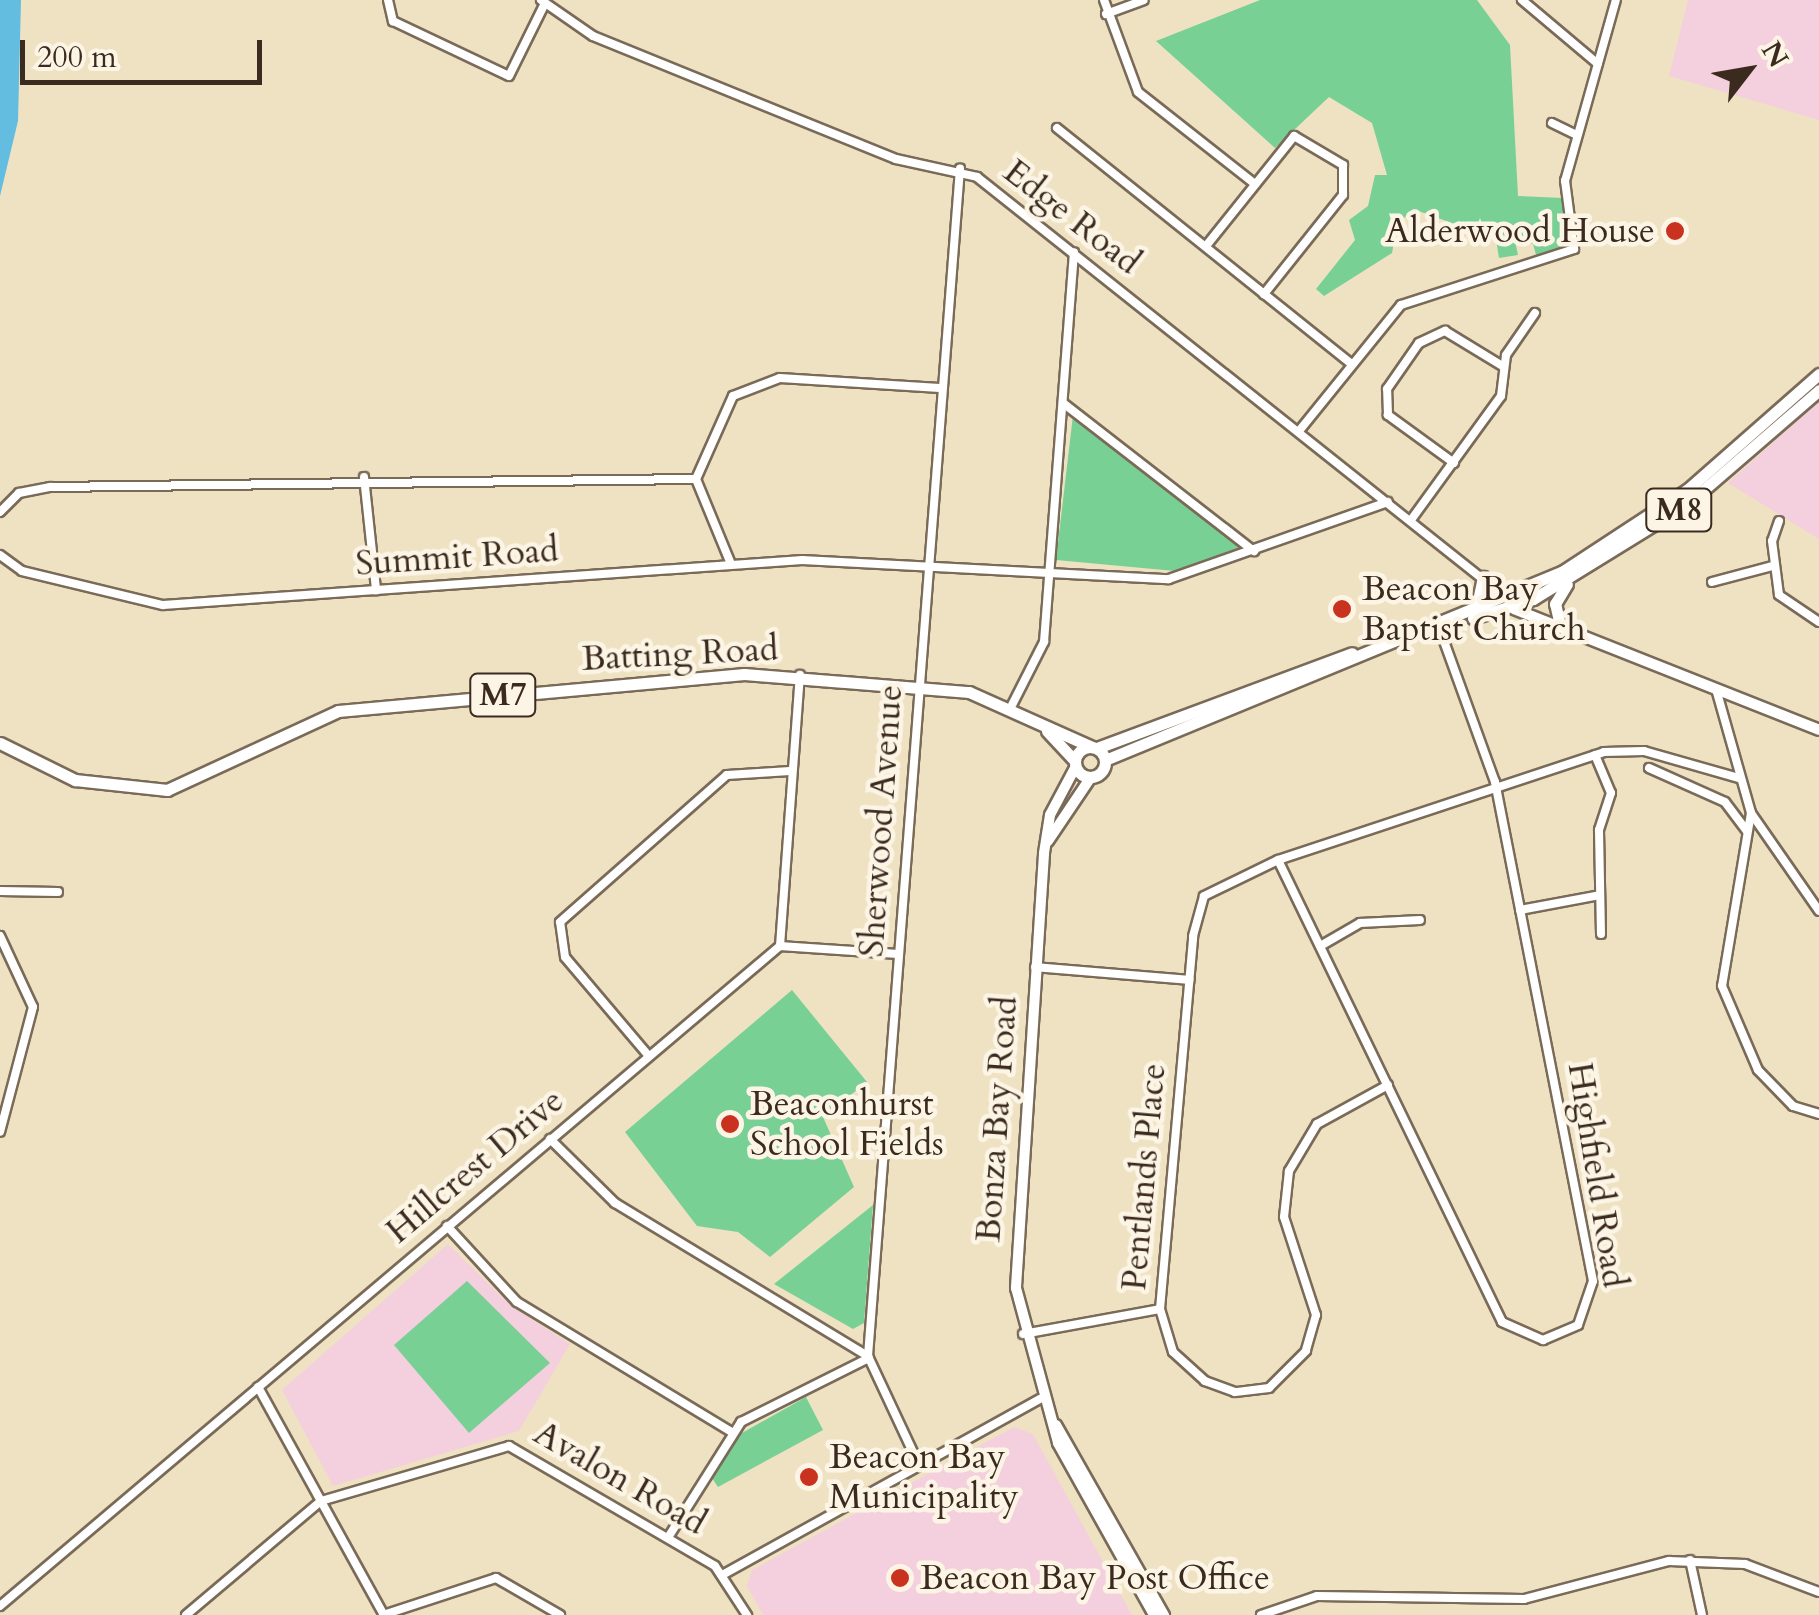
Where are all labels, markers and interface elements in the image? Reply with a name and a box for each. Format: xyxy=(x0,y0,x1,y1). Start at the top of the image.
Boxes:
scale bar xyxy=(25,20,268,82)
north arrow xyxy=(1699,20,1799,120)
text: N xyxy=(1752,34,1797,75)
text: 200 m xyxy=(37,37,117,78)
street label: Edge Road xyxy=(995,151,1149,283)
place label: Alderwood House xyxy=(1385,210,1655,252)
marker: Alderwood House xyxy=(1664,220,1686,242)
road number: M8 xyxy=(1644,483,1714,537)
street label: Summit Road xyxy=(354,529,560,585)
place label: Beacon Bay Baptist Church xyxy=(1362,568,1586,650)
marker: Beacon Bay Baptist Church xyxy=(1331,598,1353,620)
street label: Batting Road xyxy=(581,628,779,680)
road number: M7 xyxy=(468,668,538,722)
street label: Sherwood Avenue xyxy=(851,683,911,959)
street label: Bonza Bay Road xyxy=(967,995,1027,1243)
street label: Highfield Road xyxy=(1558,1059,1636,1291)
street label: Pentlands Place xyxy=(1113,1062,1175,1292)
street label: Hillcrest Drive xyxy=(378,1080,572,1252)
place label: Beaconhurst School Fields xyxy=(750,1083,944,1165)
marker: Beaconhurst School Fields xyxy=(719,1113,741,1135)
street label: Avalon Road xyxy=(526,1412,714,1544)
place label: Beacon Bay Municipality xyxy=(829,1436,1019,1518)
marker: Beacon Bay Municipality xyxy=(798,1466,820,1488)
place label: Beacon Bay Post Office xyxy=(920,1557,1270,1599)
marker: Beacon Bay Post Office xyxy=(889,1567,911,1589)

